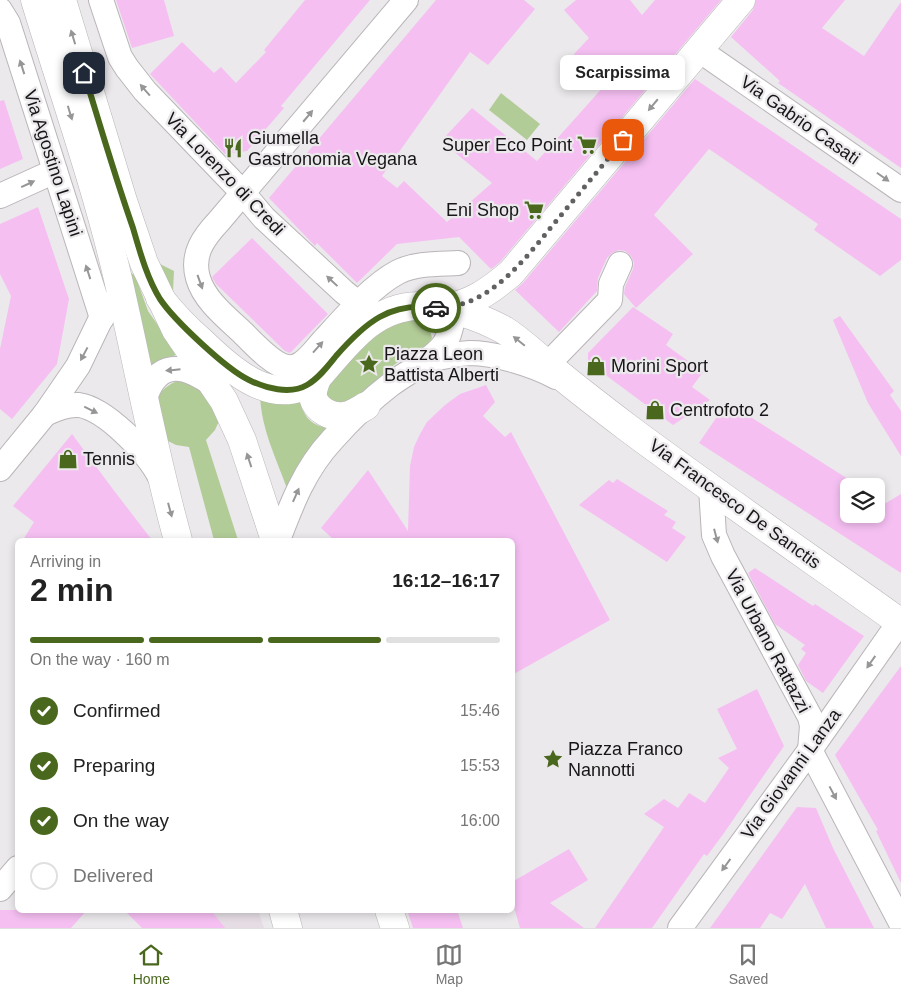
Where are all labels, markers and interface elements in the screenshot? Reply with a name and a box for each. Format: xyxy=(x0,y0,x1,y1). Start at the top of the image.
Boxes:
one-way arrow xyxy=(69,29,77,44)
pin xyxy=(63,52,105,94)
callout: Scarpissima xyxy=(560,55,686,90)
one-way arrow xyxy=(17,59,25,74)
icon: home xyxy=(70,59,98,87)
text: Scarpissima xyxy=(575,64,670,81)
street label: Via Gabrio Casati xyxy=(737,71,863,169)
one-way arrow xyxy=(140,84,151,96)
street label: Via Agostino Lapini xyxy=(20,87,86,239)
one-way arrow xyxy=(648,98,659,111)
one-way arrow xyxy=(67,106,74,121)
street label: Via Lorenzo di Credi xyxy=(161,109,289,239)
one-way arrow xyxy=(303,109,314,122)
pin xyxy=(602,119,644,161)
icon: bag xyxy=(609,126,637,154)
place label: Giumella Gastronomia Vegana xyxy=(248,128,418,169)
supermarket icon: Super Eco Point xyxy=(576,134,598,156)
place label: Super Eco Point xyxy=(442,135,572,155)
restaurant icon: Giumella Gastronomia Vegana xyxy=(222,137,244,159)
one-way arrow xyxy=(876,172,889,182)
one-way arrow xyxy=(20,179,35,188)
supermarket icon: Eni Shop xyxy=(523,199,545,221)
place label: Eni Shop xyxy=(446,200,519,220)
one-way arrow xyxy=(83,264,91,279)
one-way arrow xyxy=(197,274,204,289)
one-way arrow xyxy=(326,275,338,287)
courier xyxy=(411,283,461,333)
icon: car xyxy=(422,294,450,322)
one-way arrow xyxy=(513,335,526,346)
one-way arrow xyxy=(312,341,323,354)
place label: Piazza Leon Battista Alberti xyxy=(384,344,499,385)
one-way arrow xyxy=(80,347,88,362)
place icon: Piazza Leon Battista Alberti xyxy=(358,353,380,375)
shop icon: Morini Sport xyxy=(585,355,607,377)
place label: Morini Sport xyxy=(611,356,708,376)
one-way arrow xyxy=(164,366,180,374)
shop icon: Centrofoto 2 xyxy=(644,399,666,421)
place label: Centrofoto 2 xyxy=(670,400,769,420)
one-way arrow xyxy=(84,406,99,414)
street label: Via Francesco De Sanctis xyxy=(645,435,825,573)
shop icon: Tennis xyxy=(57,448,79,470)
place label: Tennis xyxy=(83,449,135,469)
one-way arrow xyxy=(245,453,252,468)
map controls xyxy=(840,478,885,523)
button: layers xyxy=(840,478,885,523)
one-way arrow xyxy=(292,488,300,502)
one-way arrow xyxy=(166,503,174,518)
one-way arrow xyxy=(712,529,720,544)
text: Arriving in xyxy=(30,553,101,570)
street label: Via Urbano Rattazzi xyxy=(722,566,814,716)
text: 16:12–16:17 xyxy=(392,570,500,591)
text: 2 min xyxy=(30,572,114,608)
text: On the way · 160 m xyxy=(30,651,170,668)
one-way arrow xyxy=(866,655,876,669)
icon: check xyxy=(30,697,58,725)
text: Confirmed xyxy=(73,700,161,721)
text: 15:46 xyxy=(460,702,500,719)
street label: Via Giovanni Lanza xyxy=(737,704,845,843)
place label: Piazza Franco Nannotti xyxy=(568,739,683,780)
place icon: Piazza Franco Nannotti xyxy=(542,748,564,770)
icon: check xyxy=(30,752,58,780)
text: Preparing xyxy=(73,755,155,776)
text: 15:53 xyxy=(460,757,500,774)
one-way arrow xyxy=(829,786,837,800)
icon: check xyxy=(30,807,58,835)
text: On the way xyxy=(73,810,169,831)
text: 16:00 xyxy=(460,812,500,829)
one-way arrow xyxy=(721,858,731,872)
text: Delivered xyxy=(73,865,153,886)
tab: Home xyxy=(133,941,170,987)
tab: Map xyxy=(435,941,463,987)
tab: Saved xyxy=(729,941,768,987)

